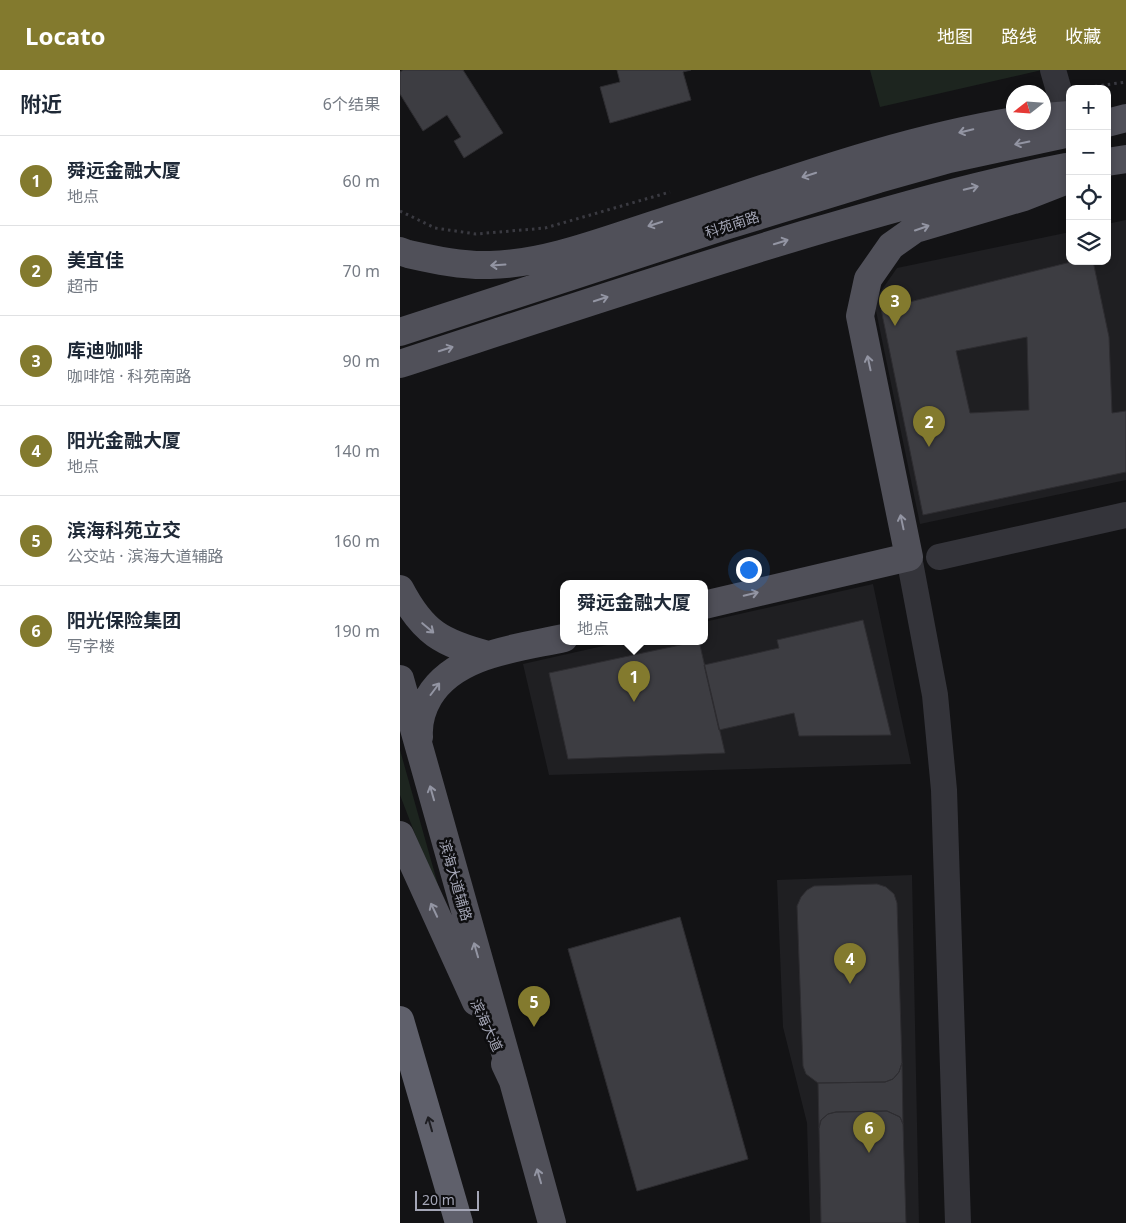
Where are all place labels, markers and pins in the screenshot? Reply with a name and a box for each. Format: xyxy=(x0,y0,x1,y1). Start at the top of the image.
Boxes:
pin: 3 xyxy=(879,285,911,326)
pin: 2 xyxy=(913,406,945,447)
pin: 1 xyxy=(618,661,650,702)
pin: 4 xyxy=(834,943,866,984)
pin: 5 xyxy=(518,986,550,1027)
pin: 6 xyxy=(853,1112,885,1153)

